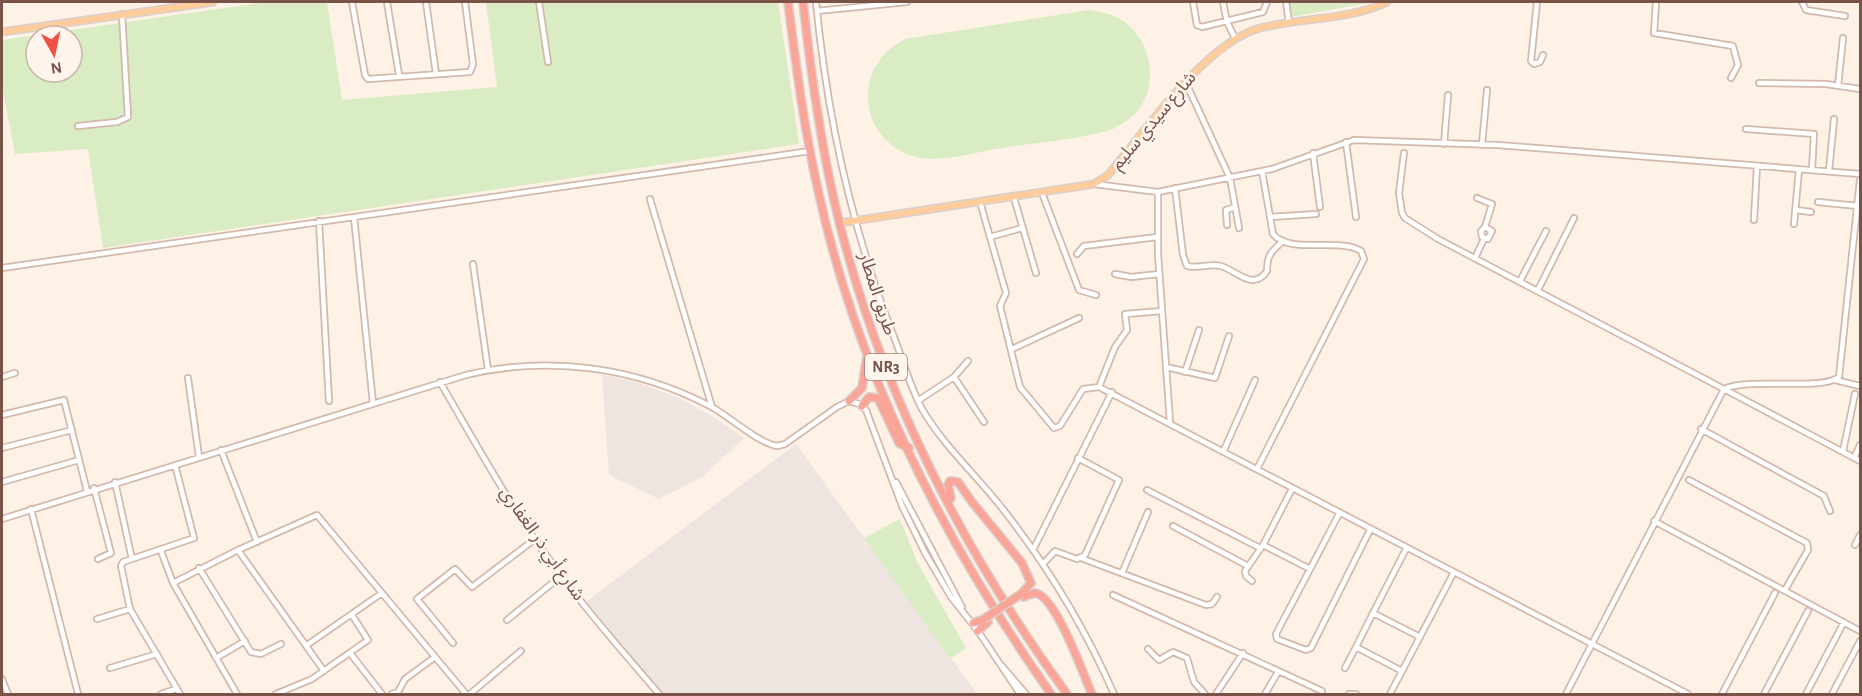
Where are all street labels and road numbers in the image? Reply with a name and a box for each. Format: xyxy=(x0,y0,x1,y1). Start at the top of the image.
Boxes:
street label: شارع سيدي سليم xyxy=(1108,69,1203,176)
street label: طريق المطار xyxy=(854,250,899,338)
road number: NR3 xyxy=(865,354,907,380)
street label: شارع أبي ذر الغفاري xyxy=(493,482,591,606)

